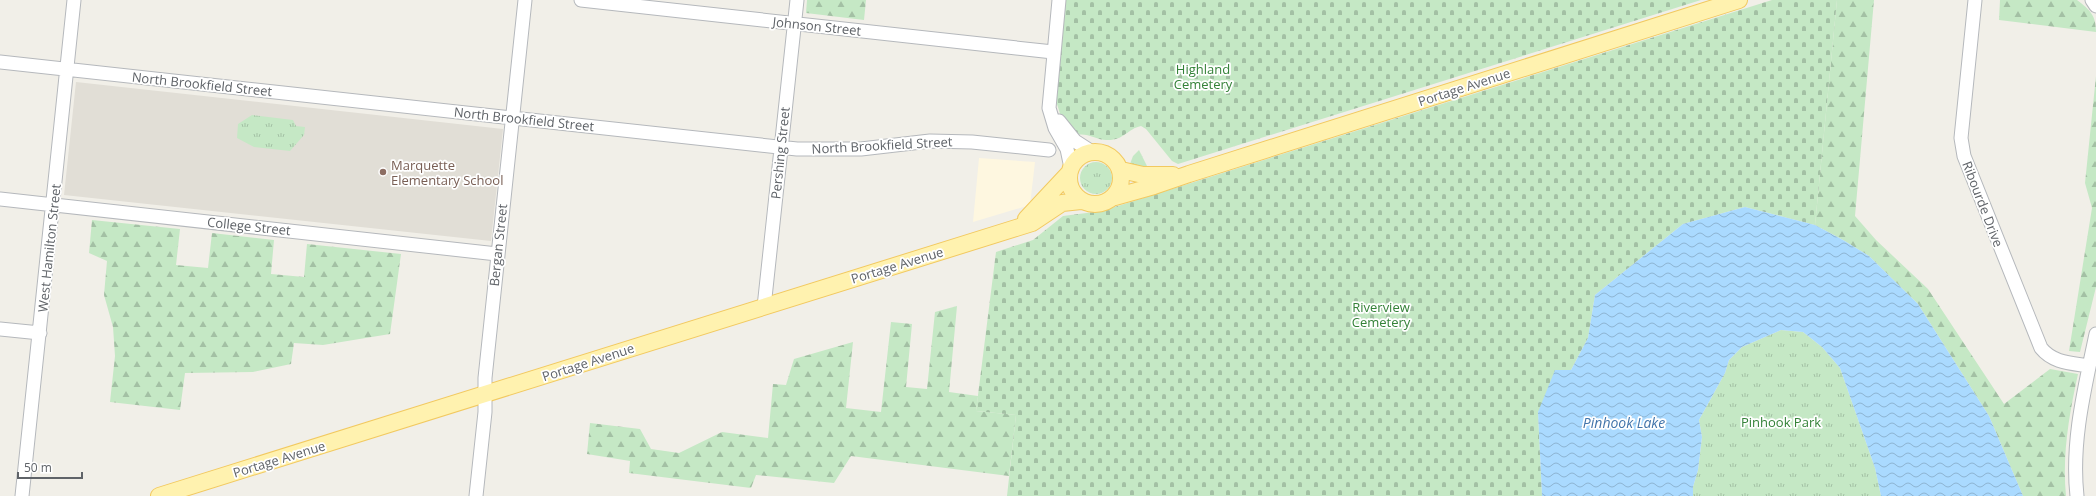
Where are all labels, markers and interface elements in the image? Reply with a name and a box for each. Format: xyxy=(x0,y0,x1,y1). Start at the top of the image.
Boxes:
street label: Johnson Street xyxy=(770,12,863,40)
park label: Highland Cemetery xyxy=(1174,60,1233,93)
street label: Portage Avenue xyxy=(1416,64,1512,110)
street label: North Brookfield Street xyxy=(131,68,273,100)
street label: North Brookfield Street xyxy=(453,103,595,135)
street label: Pershing Street xyxy=(766,106,794,200)
street label: North Brookfield Street xyxy=(811,132,953,158)
place label: Marquette Elementary School xyxy=(391,156,503,189)
street label: Ribourde Drive xyxy=(1958,158,2008,250)
marker: Marquette Elementary School xyxy=(378,167,388,177)
street label: West Hamilton Street xyxy=(33,183,65,313)
street label: Bergan Street xyxy=(485,202,511,287)
street label: College Street xyxy=(206,213,292,239)
street label: Portage Avenue xyxy=(849,242,945,288)
park label: Riverview Cemetery xyxy=(1352,298,1411,331)
street label: Portage Avenue xyxy=(540,339,636,385)
water label: Pinhook Lake xyxy=(1583,413,1665,432)
park label: Pinhook Park xyxy=(1741,413,1821,431)
street label: Portage Avenue xyxy=(231,436,327,482)
scale bar xyxy=(18,454,82,480)
text: 50 m xyxy=(24,459,52,476)

